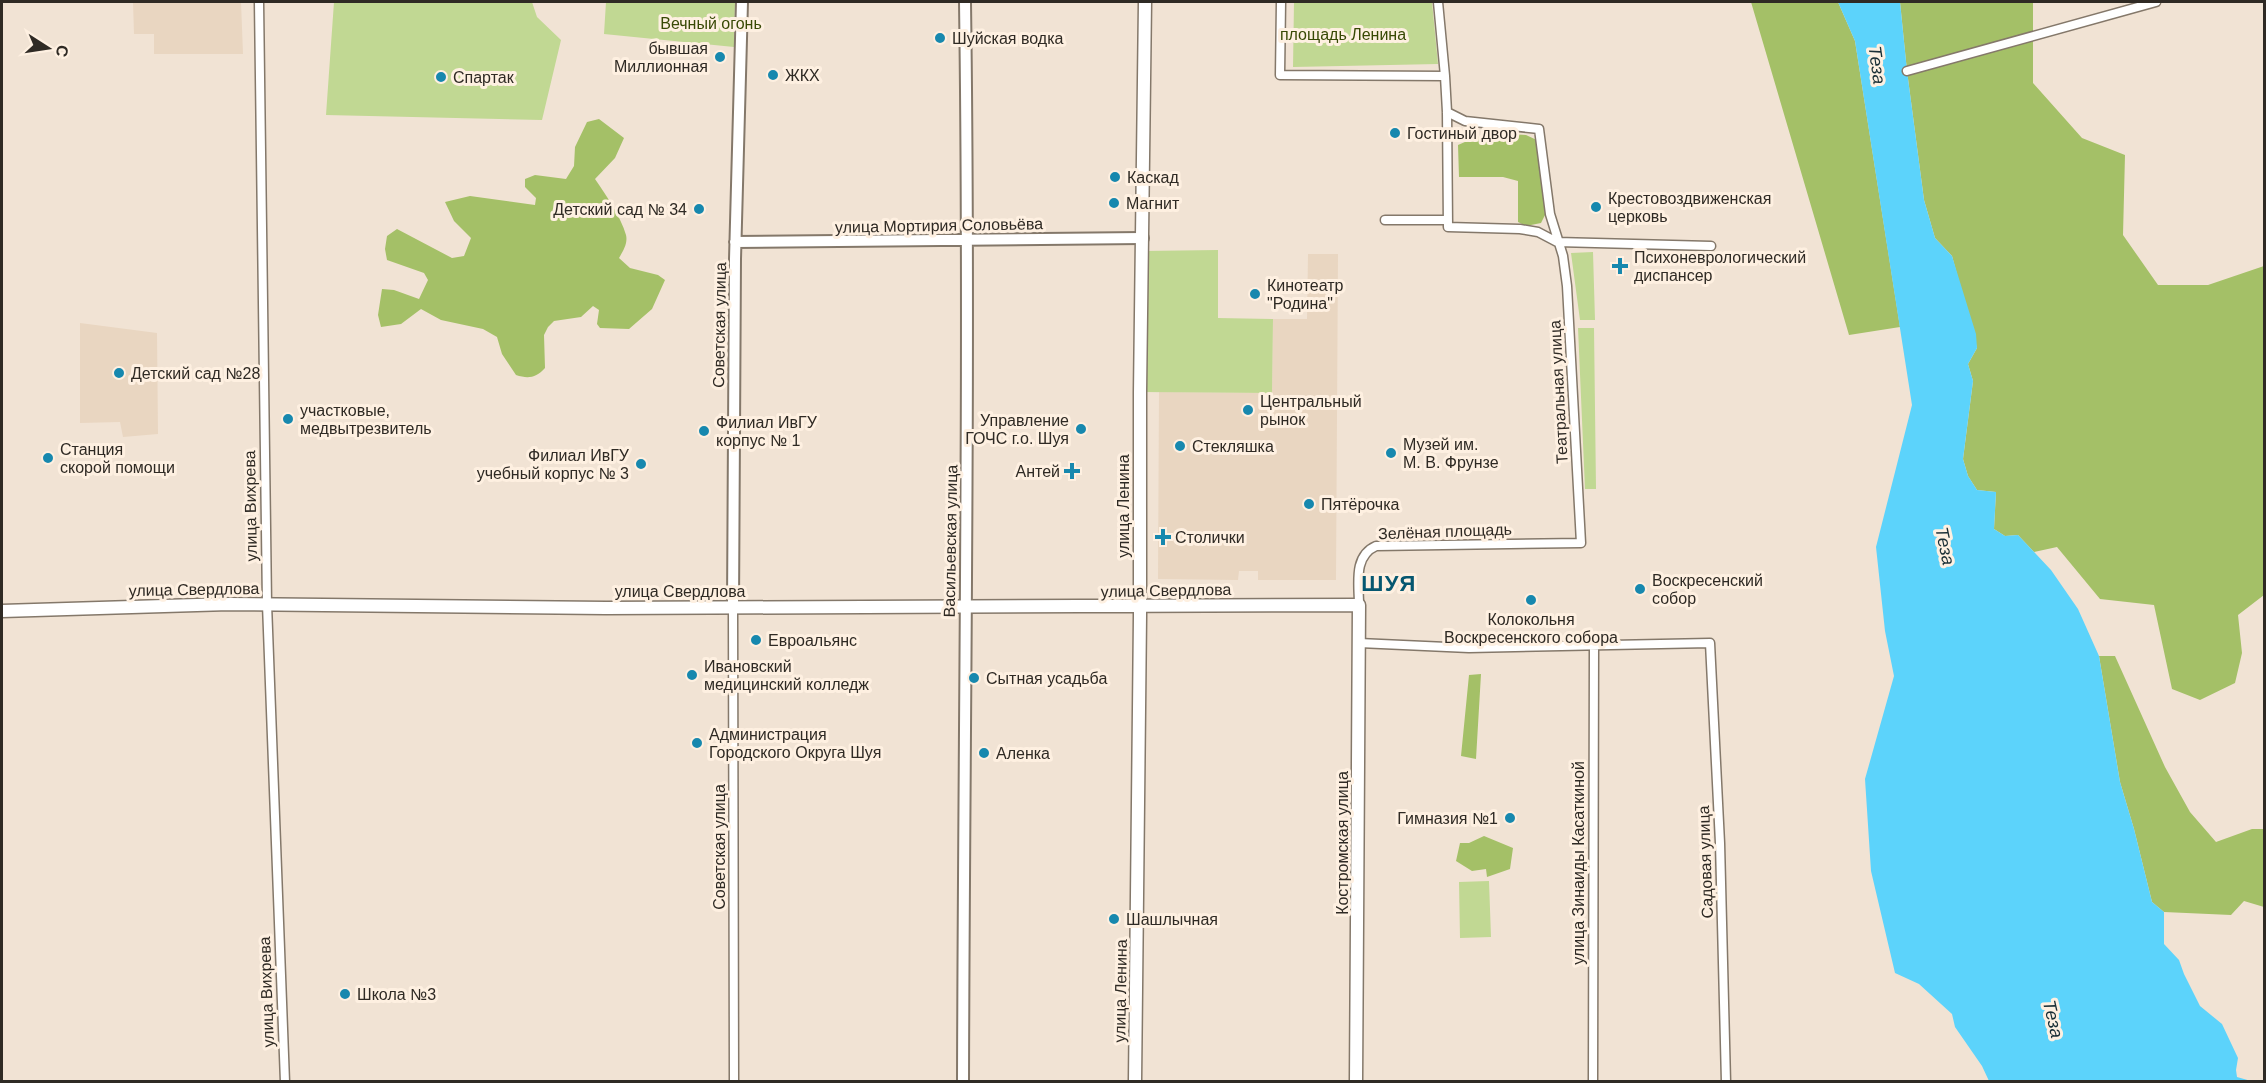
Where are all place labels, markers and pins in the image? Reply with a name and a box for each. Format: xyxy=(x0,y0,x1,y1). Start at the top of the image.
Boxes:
place label: Шуйская водка xyxy=(952,30,1064,47)
marker: Шуйская водка xyxy=(933,31,947,45)
place label: бывшая Миллионная xyxy=(614,40,708,75)
marker: бывшая Миллионная xyxy=(713,50,727,64)
place label: ЖКХ xyxy=(785,67,820,84)
marker: ЖКХ xyxy=(766,68,780,82)
place label: Спартак xyxy=(453,69,515,86)
marker: Спартак xyxy=(434,70,448,84)
place label: Гостиный двор xyxy=(1407,125,1517,142)
marker: Гостиный двор xyxy=(1388,126,1402,140)
place label: Каскад xyxy=(1127,169,1179,186)
marker: Каскад xyxy=(1108,170,1122,184)
place label: Крестовоздвиженская церковь xyxy=(1608,190,1771,225)
place label: Магнит xyxy=(1126,195,1180,212)
marker: Магнит xyxy=(1107,196,1121,210)
marker: Крестовоздвиженская церковь xyxy=(1589,200,1603,214)
place label: Детский сад № 34 xyxy=(553,201,687,218)
marker: Детский сад № 34 xyxy=(692,202,706,216)
place label: Психоневрологический диспансер xyxy=(1634,249,1806,284)
marker: Психоневрологический диспансер xyxy=(1611,257,1629,275)
place label: Кинотеатр "Родина" xyxy=(1267,277,1344,312)
marker: Кинотеатр "Родина" xyxy=(1248,287,1262,301)
place label: Детский сад №28 xyxy=(131,365,260,382)
marker: Детский сад №28 xyxy=(112,366,126,380)
place label: Центральный рынок xyxy=(1260,393,1362,428)
place label: участковые, медвытрезвитель xyxy=(300,402,432,437)
marker: Центральный рынок xyxy=(1241,403,1255,417)
marker: участковые, медвытрезвитель xyxy=(281,412,295,426)
place label: Управление ГОЧС г.о. Шуя xyxy=(965,412,1069,447)
place label: Филиал ИвГУ корпус № 1 xyxy=(716,414,818,449)
marker: Управление ГОЧС г.о. Шуя xyxy=(1074,422,1088,436)
marker: Филиал ИвГУ корпус № 1 xyxy=(697,424,711,438)
place label: Музей им. М. В. Фрунзе xyxy=(1403,436,1499,471)
place label: Стекляшка xyxy=(1192,438,1274,455)
marker: Стекляшка xyxy=(1173,439,1187,453)
place label: Станция скорой помощи xyxy=(60,441,175,476)
marker: Музей им. М. В. Фрунзе xyxy=(1384,446,1398,460)
place label: Филиал ИвГУ учебный корпус № 3 xyxy=(477,447,630,482)
marker: Станция скорой помощи xyxy=(41,451,55,465)
marker: Филиал ИвГУ учебный корпус № 3 xyxy=(634,457,648,471)
place label: Антей xyxy=(1016,463,1060,480)
marker: Антей xyxy=(1065,464,1079,478)
place label: Пятёрочка xyxy=(1321,496,1400,513)
marker: Пятёрочка xyxy=(1302,497,1316,511)
place label: Столички xyxy=(1175,529,1245,546)
marker: Столички xyxy=(1156,530,1170,544)
place label: Воскресенский собор xyxy=(1652,572,1763,607)
marker: Воскресенский собор xyxy=(1633,582,1647,596)
marker: Колокольня Воскресенского собора xyxy=(1524,593,1538,607)
place label: Колокольня Воскресенского собора xyxy=(1444,611,1618,646)
place label: Евроальянс xyxy=(768,632,857,649)
marker: Евроальянс xyxy=(749,633,763,647)
place label: Ивановский медицинский колледж xyxy=(704,658,869,693)
marker: Ивановский медицинский колледж xyxy=(685,668,699,682)
place label: Сытная усадьба xyxy=(986,670,1107,687)
marker: Сытная усадьба xyxy=(967,671,981,685)
place label: Администрация Городского Округа Шуя xyxy=(709,726,881,761)
marker: Администрация Городского Округа Шуя xyxy=(690,736,704,750)
place label: Аленка xyxy=(996,745,1050,762)
marker: Аленка xyxy=(977,746,991,760)
place label: Гимназия №1 xyxy=(1397,810,1498,827)
marker: Гимназия №1 xyxy=(1503,811,1517,825)
place label: Шашлычная xyxy=(1126,911,1218,928)
marker: Шашлычная xyxy=(1107,912,1121,926)
place label: Школа №3 xyxy=(357,986,436,1003)
marker: Школа №3 xyxy=(338,987,352,1001)

